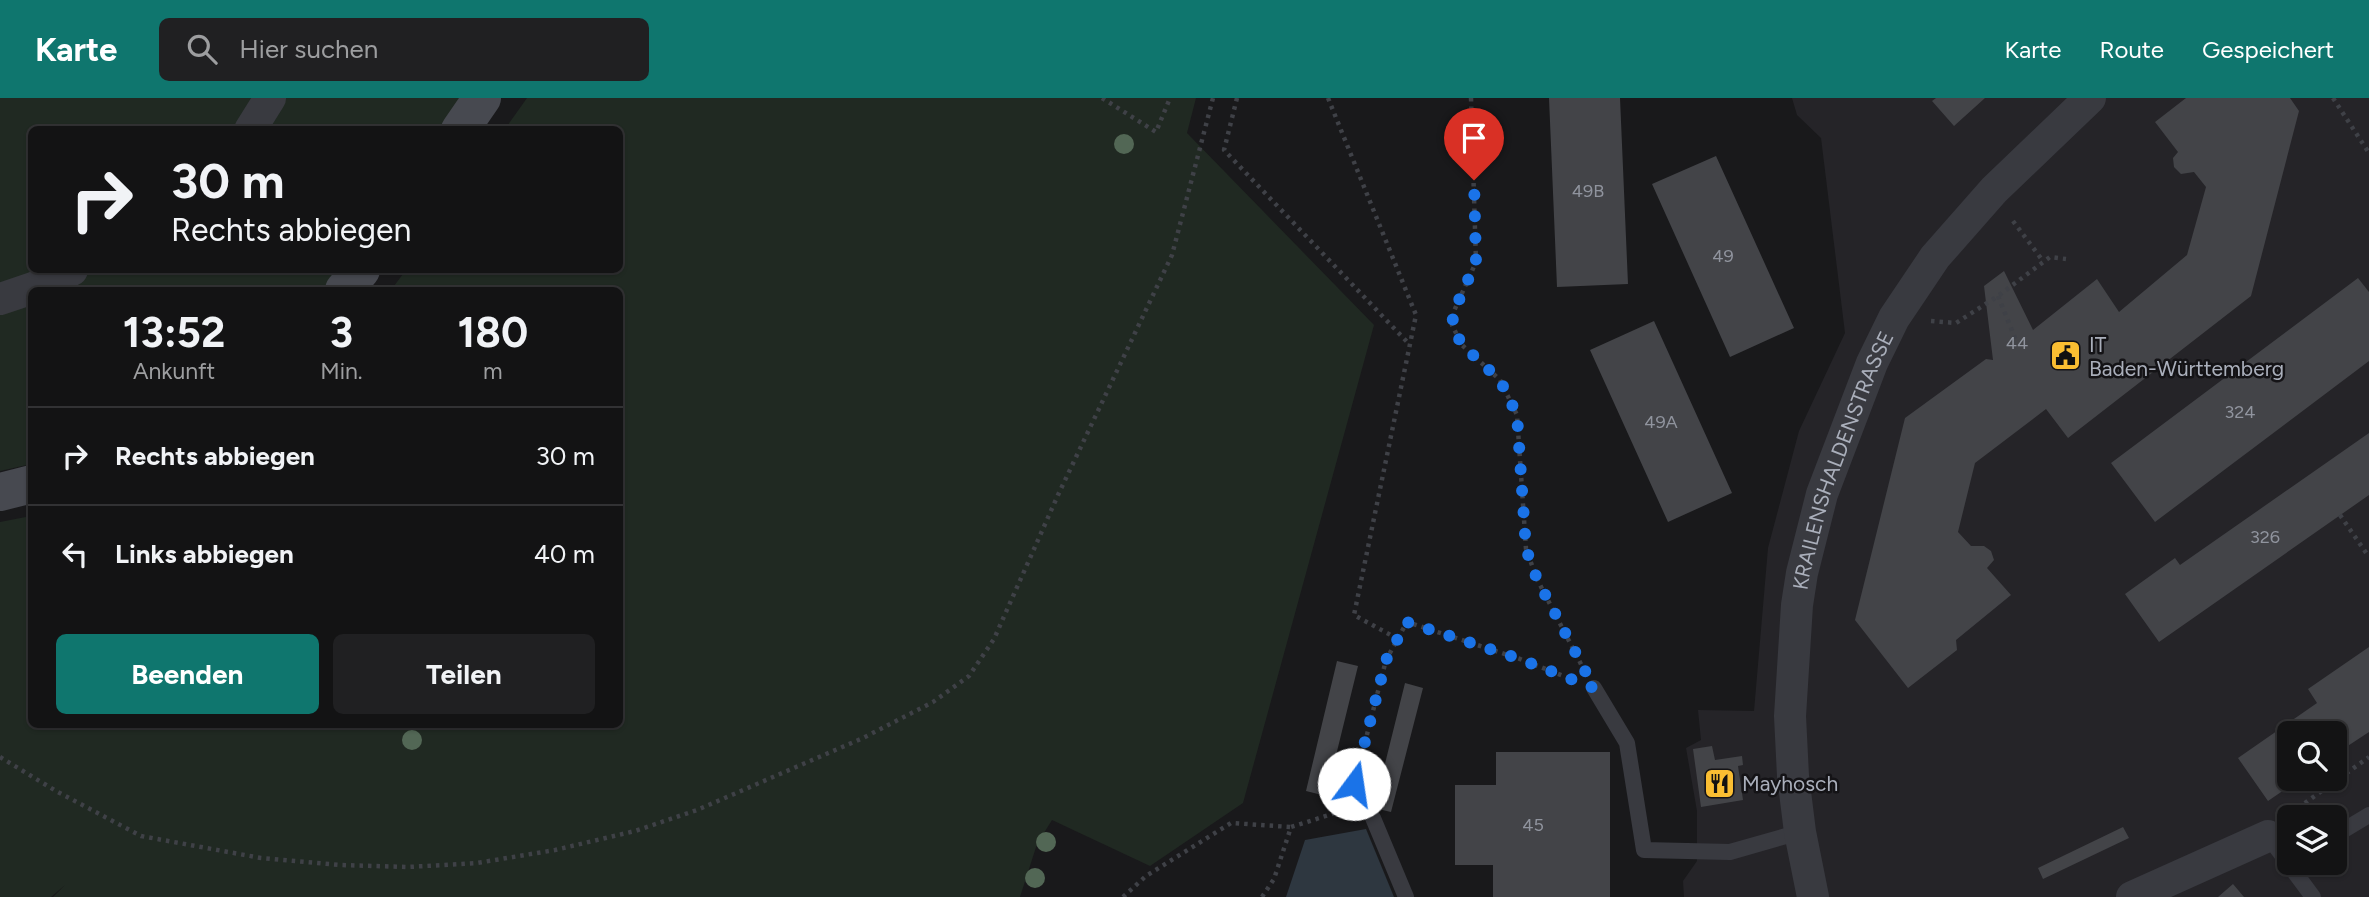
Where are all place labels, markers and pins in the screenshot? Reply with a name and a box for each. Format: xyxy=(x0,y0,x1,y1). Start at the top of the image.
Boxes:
pin xyxy=(1444,108,1504,180)
place label: IT Baden-Württemberg xyxy=(2089,332,2284,381)
public building icon: IT Baden-Württemberg xyxy=(2049,339,2083,373)
restaurant icon: Mayhosch xyxy=(1702,766,1736,800)
place label: Mayhosch xyxy=(1742,771,1838,796)

